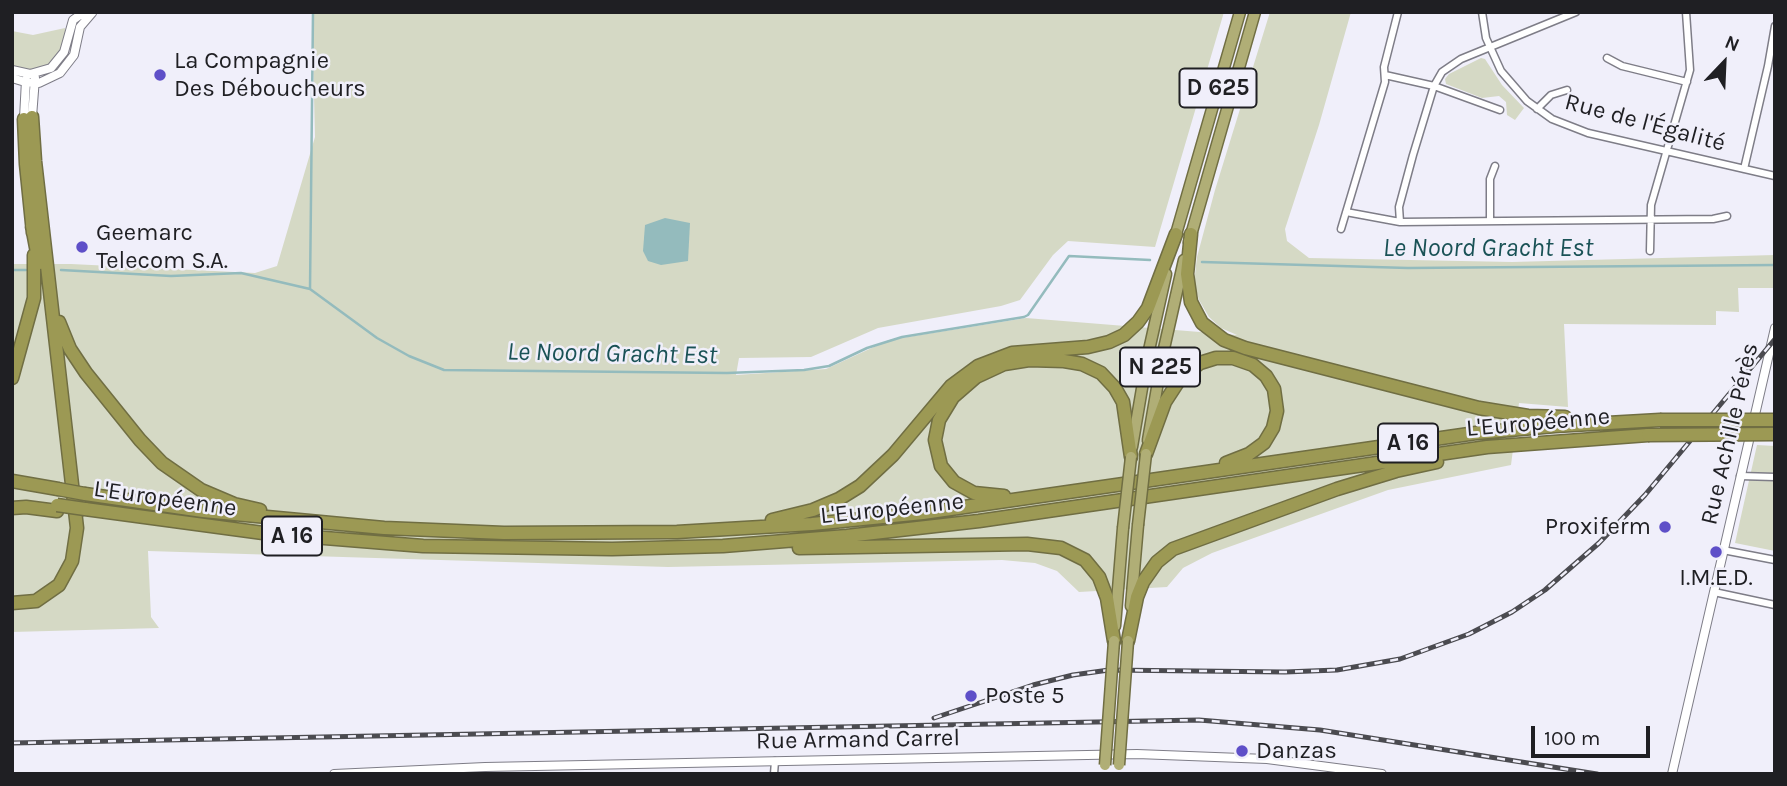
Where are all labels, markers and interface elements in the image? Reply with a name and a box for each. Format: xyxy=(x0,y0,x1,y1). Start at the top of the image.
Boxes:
north arrow xyxy=(1689,28,1759,98)
text: N xyxy=(1722,31,1743,56)
place label: La Compagnie Des Déboucheurs xyxy=(174,47,366,103)
marker: La Compagnie Des Déboucheurs xyxy=(152,67,168,83)
road number: D 625 xyxy=(1180,68,1256,108)
street label: Rue de l'Égalité xyxy=(1562,88,1728,158)
place label: Geemarc Telecom S.A. xyxy=(96,219,228,275)
water label: Le Noord Gracht Est xyxy=(1383,233,1593,265)
marker: Geemarc Telecom S.A. xyxy=(74,239,90,255)
water label: Le Noord Gracht Est xyxy=(507,337,717,371)
street label: Rue Achille Pérès xyxy=(1695,340,1765,528)
road number: N 225 xyxy=(1120,348,1200,386)
street label: L'Européenne xyxy=(1465,402,1611,444)
road number: A 16 xyxy=(1378,424,1438,462)
street label: L'Européenne xyxy=(92,475,238,523)
street label: L'Européenne xyxy=(819,487,965,531)
place label: Proxiferm xyxy=(1545,513,1651,541)
road number: A 16 xyxy=(262,516,322,556)
marker: Proxiferm xyxy=(1657,519,1673,535)
marker: I.M.E.D. xyxy=(1708,544,1724,560)
place label: I.M.E.D. xyxy=(1679,564,1753,592)
place label: Poste 5 xyxy=(985,682,1065,710)
marker: Poste 5 xyxy=(963,688,979,704)
scale bar xyxy=(1535,712,1654,756)
street label: Rue Armand Carrel xyxy=(756,724,960,756)
text: 100 m xyxy=(1544,726,1601,750)
place label: Danzas xyxy=(1256,737,1337,765)
marker: Danzas xyxy=(1234,743,1250,759)

